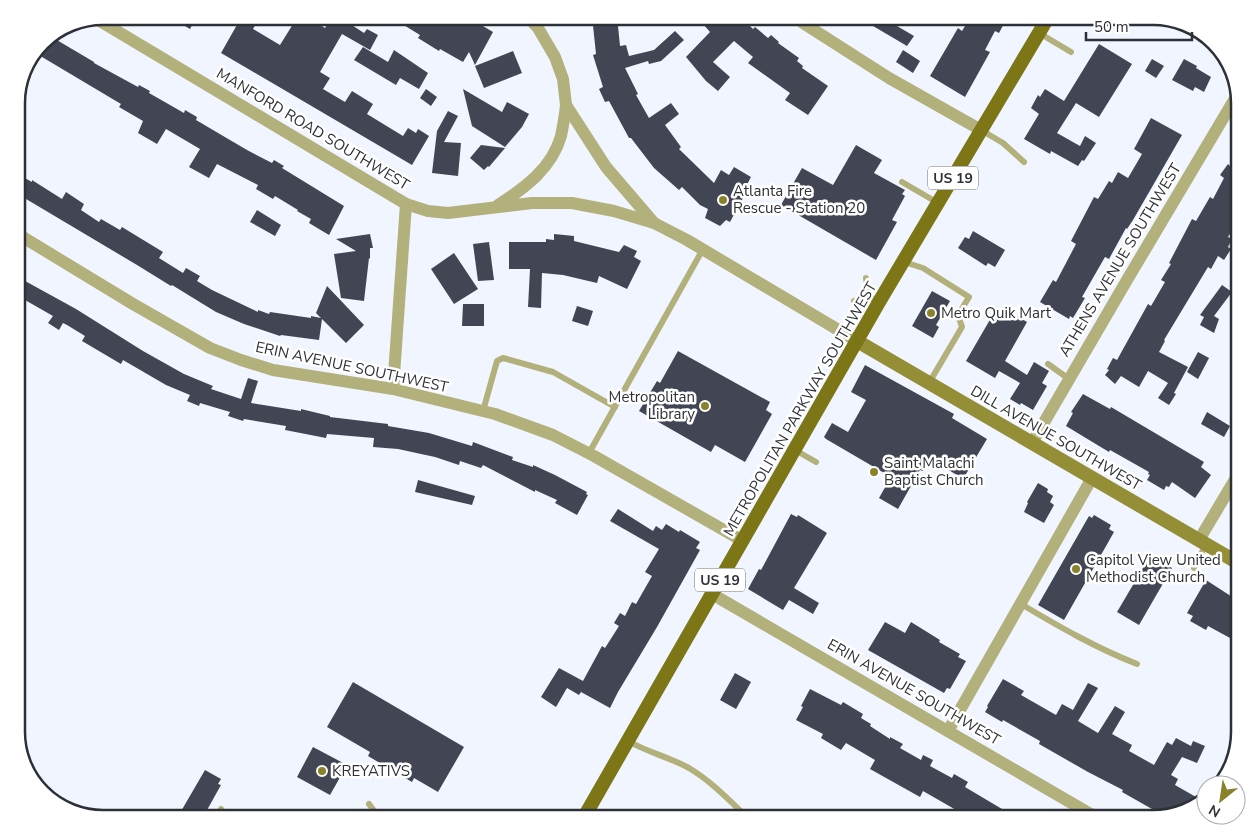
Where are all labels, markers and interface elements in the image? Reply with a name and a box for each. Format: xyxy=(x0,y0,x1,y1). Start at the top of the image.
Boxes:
scale bar xyxy=(1086,10,1192,42)
text: 50 m xyxy=(1094,17,1129,37)
street label: MANFORD ROAD SOUTHWEST xyxy=(213,63,413,195)
street label: ATHENS AVENUE SOUTHWEST xyxy=(1054,160,1186,360)
road number: US 19 xyxy=(928,167,978,190)
place label: Atlanta Fire Rescue - Station 20 xyxy=(733,181,865,218)
marker: Atlanta Fire Rescue - Station 20 xyxy=(717,194,729,206)
street label: METROPOLITAN PARKWAY SOUTHWEST xyxy=(719,278,881,540)
place label: Metro Quik Mart xyxy=(941,303,1052,323)
marker: Metro Quik Mart xyxy=(925,307,937,319)
street label: ERIN AVENUE SOUTHWEST xyxy=(254,337,450,397)
street label: DILL AVENUE SOUTHWEST xyxy=(967,381,1145,495)
place label: Metropolitan Library xyxy=(609,387,695,424)
marker: Metropolitan Library xyxy=(699,400,711,412)
place label: Saint Malachi Baptist Church xyxy=(884,453,984,490)
marker: Saint Malachi Baptist Church xyxy=(868,466,880,478)
place label: Capitol View United Methodist Church xyxy=(1086,550,1221,587)
marker: Capitol View United Methodist Church xyxy=(1070,563,1082,575)
road number: US 19 xyxy=(695,568,745,592)
street label: ERIN AVENUE SOUTHWEST xyxy=(824,634,1004,750)
place label: KREYATIVS xyxy=(332,761,410,781)
marker: KREYATIVS xyxy=(316,765,328,777)
north arrow xyxy=(1196,775,1246,825)
text: N xyxy=(1205,800,1224,822)

